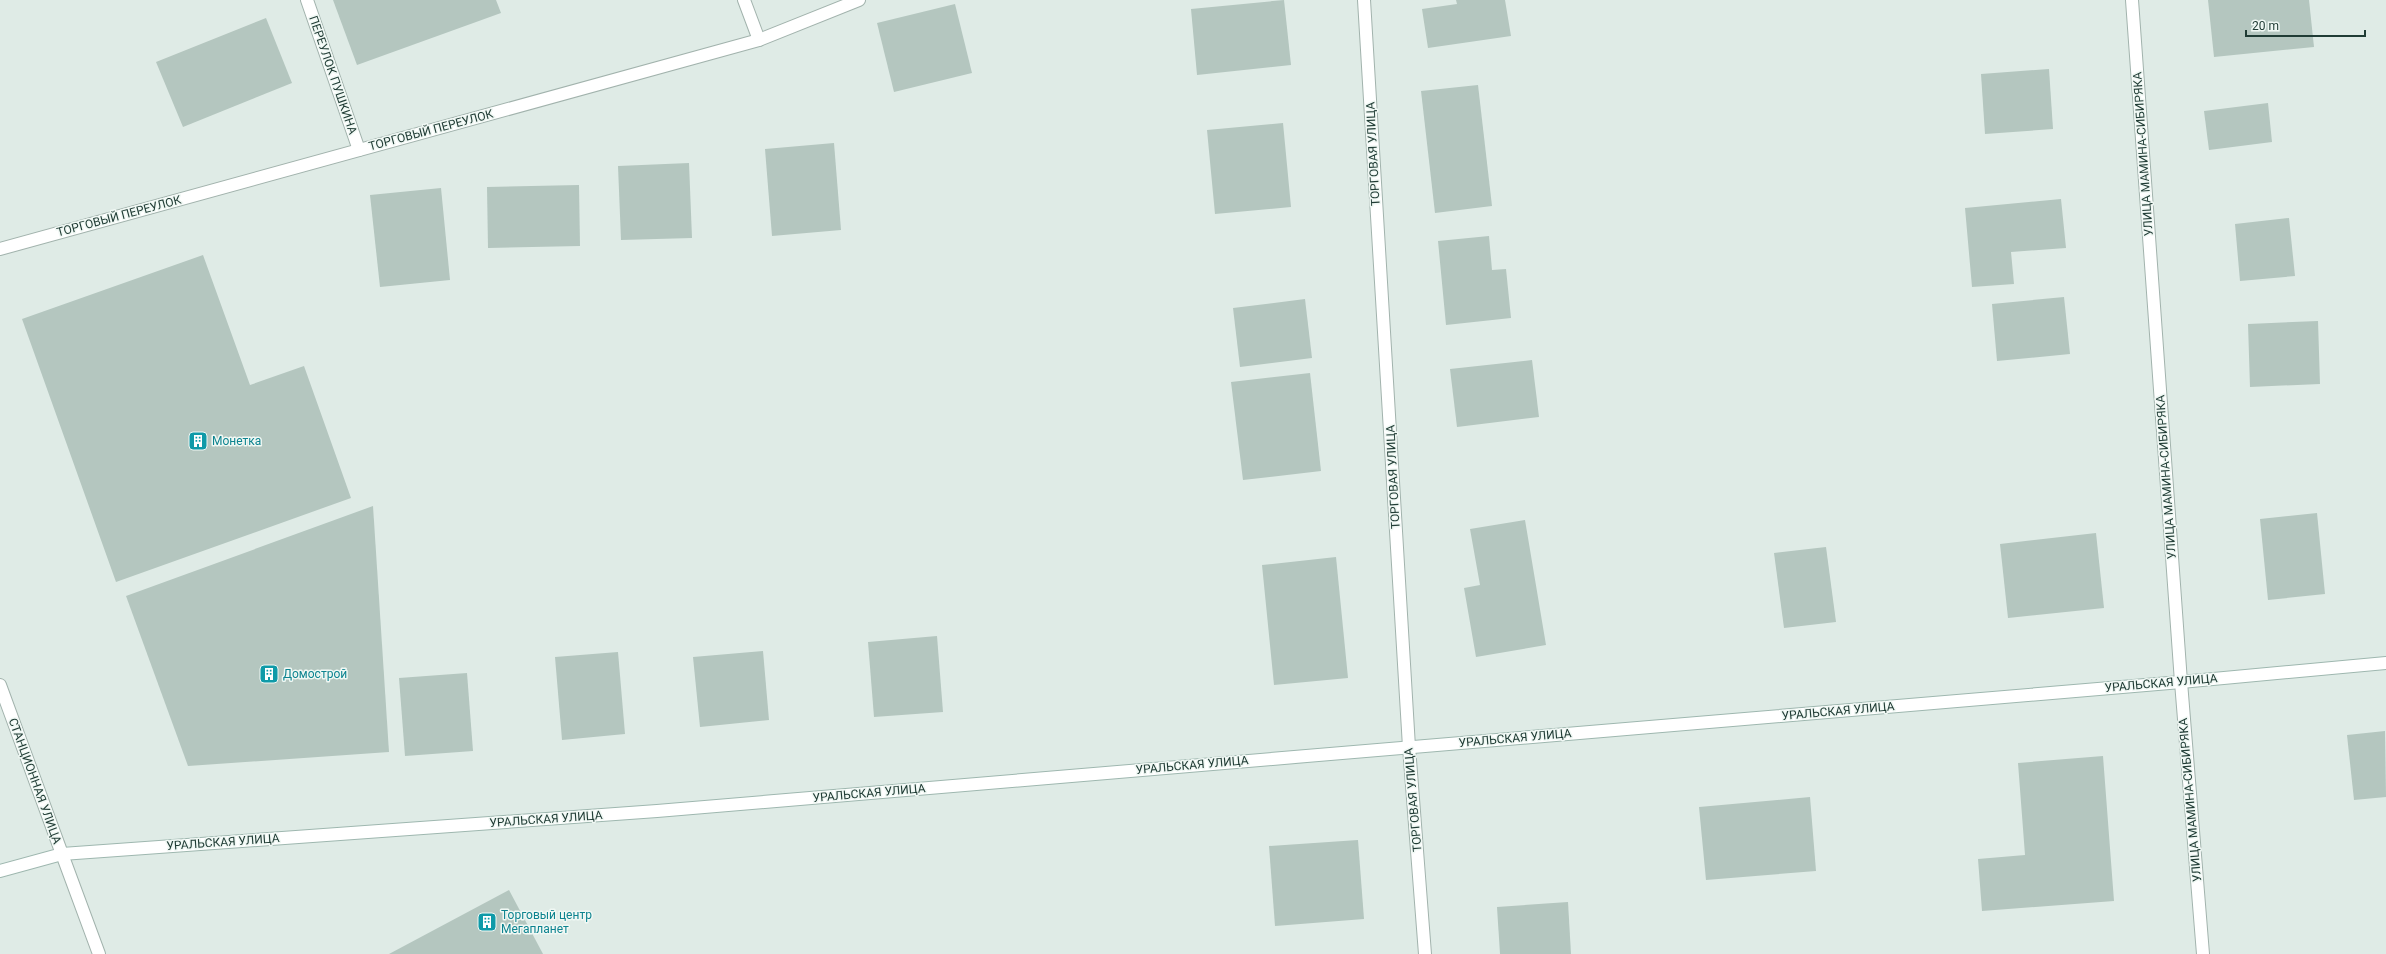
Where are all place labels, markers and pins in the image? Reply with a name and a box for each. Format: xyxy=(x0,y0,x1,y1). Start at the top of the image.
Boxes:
building icon: Монетка xyxy=(187,430,209,452)
place label: Монетка xyxy=(212,434,261,448)
building icon: Домострой xyxy=(258,663,280,685)
place label: Домострой xyxy=(283,667,347,681)
place label: Торговый центр Мегапланет xyxy=(501,908,592,936)
building icon: Торговый центр Мегапланет xyxy=(476,911,498,933)

